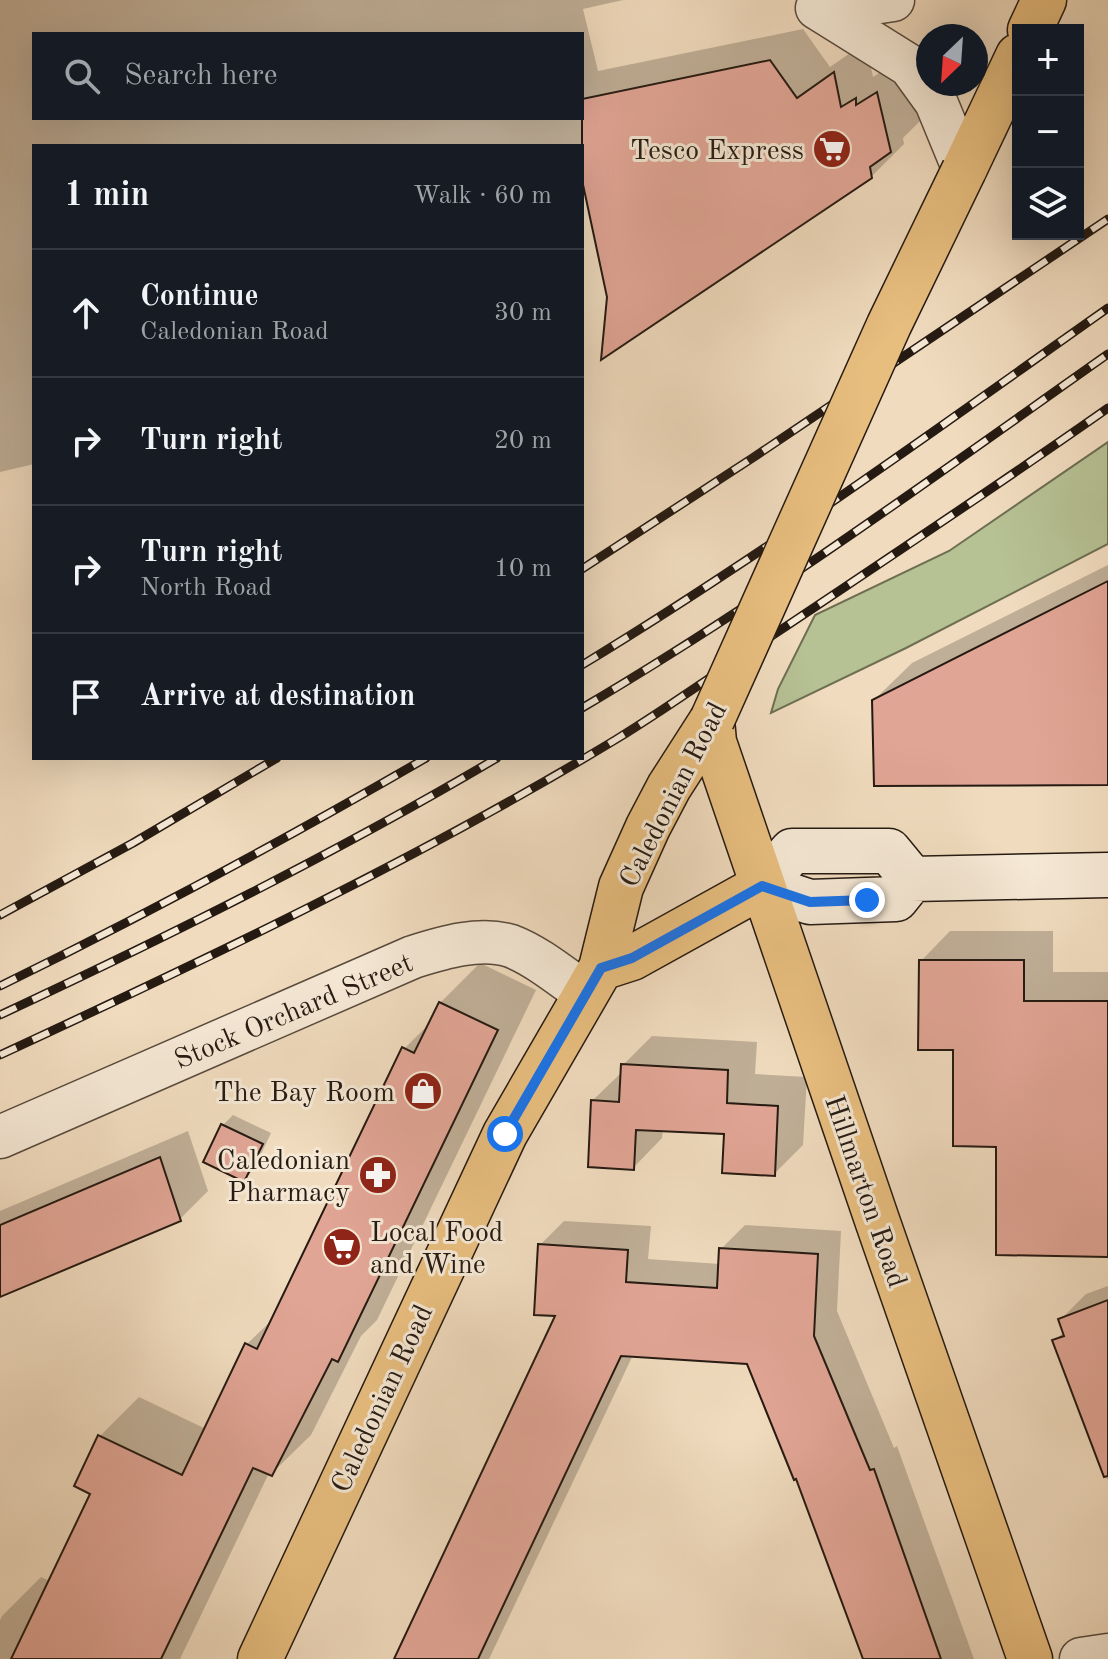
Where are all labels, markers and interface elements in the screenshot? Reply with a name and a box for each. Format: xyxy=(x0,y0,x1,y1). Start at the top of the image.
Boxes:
north arrow xyxy=(916,24,988,96)
map controls xyxy=(1012,24,1084,240)
button: + xyxy=(1012,24,1084,96)
search box xyxy=(32,32,584,120)
icon: search xyxy=(60,54,104,98)
text: Search here xyxy=(124,61,278,91)
button: − xyxy=(1012,96,1084,168)
supermarket icon: Tesco Express xyxy=(811,128,853,170)
place label: Tesco Express xyxy=(630,138,804,166)
button: layers xyxy=(1012,168,1084,240)
text: 1 min xyxy=(64,179,149,213)
text: Walk · 60 m xyxy=(413,183,552,209)
text: Continue xyxy=(140,282,259,312)
icon: ahead xyxy=(64,291,108,335)
text: 30 m xyxy=(494,300,552,326)
text: Caledonian Road xyxy=(140,319,329,345)
icon: right xyxy=(64,419,108,463)
text: Turn right xyxy=(140,426,282,456)
text: 20 m xyxy=(494,428,552,454)
text: Turn right xyxy=(140,538,282,568)
icon: right xyxy=(64,547,108,591)
text: 10 m xyxy=(494,556,552,582)
text: North Road xyxy=(140,575,272,601)
icon: arrive xyxy=(64,675,108,719)
text: Arrive at destination xyxy=(140,682,415,712)
street label: Caledonian Road xyxy=(616,698,733,892)
route end xyxy=(849,882,885,918)
street label: Stock Orchard Street xyxy=(171,950,418,1076)
shop icon: The Bay Room xyxy=(402,1070,444,1112)
place label: The Bay Room xyxy=(214,1080,395,1108)
street label: Hillmarton Road xyxy=(818,1092,910,1292)
route start xyxy=(487,1116,523,1152)
place label: Caledonian Pharmacy xyxy=(217,1148,350,1208)
pharmacy icon: Caledonian Pharmacy xyxy=(357,1154,399,1196)
place label: Local Food and Wine xyxy=(370,1220,503,1280)
supermarket icon: Local Food and Wine xyxy=(321,1226,363,1268)
street label: Caledonian Road xyxy=(328,1301,439,1497)

